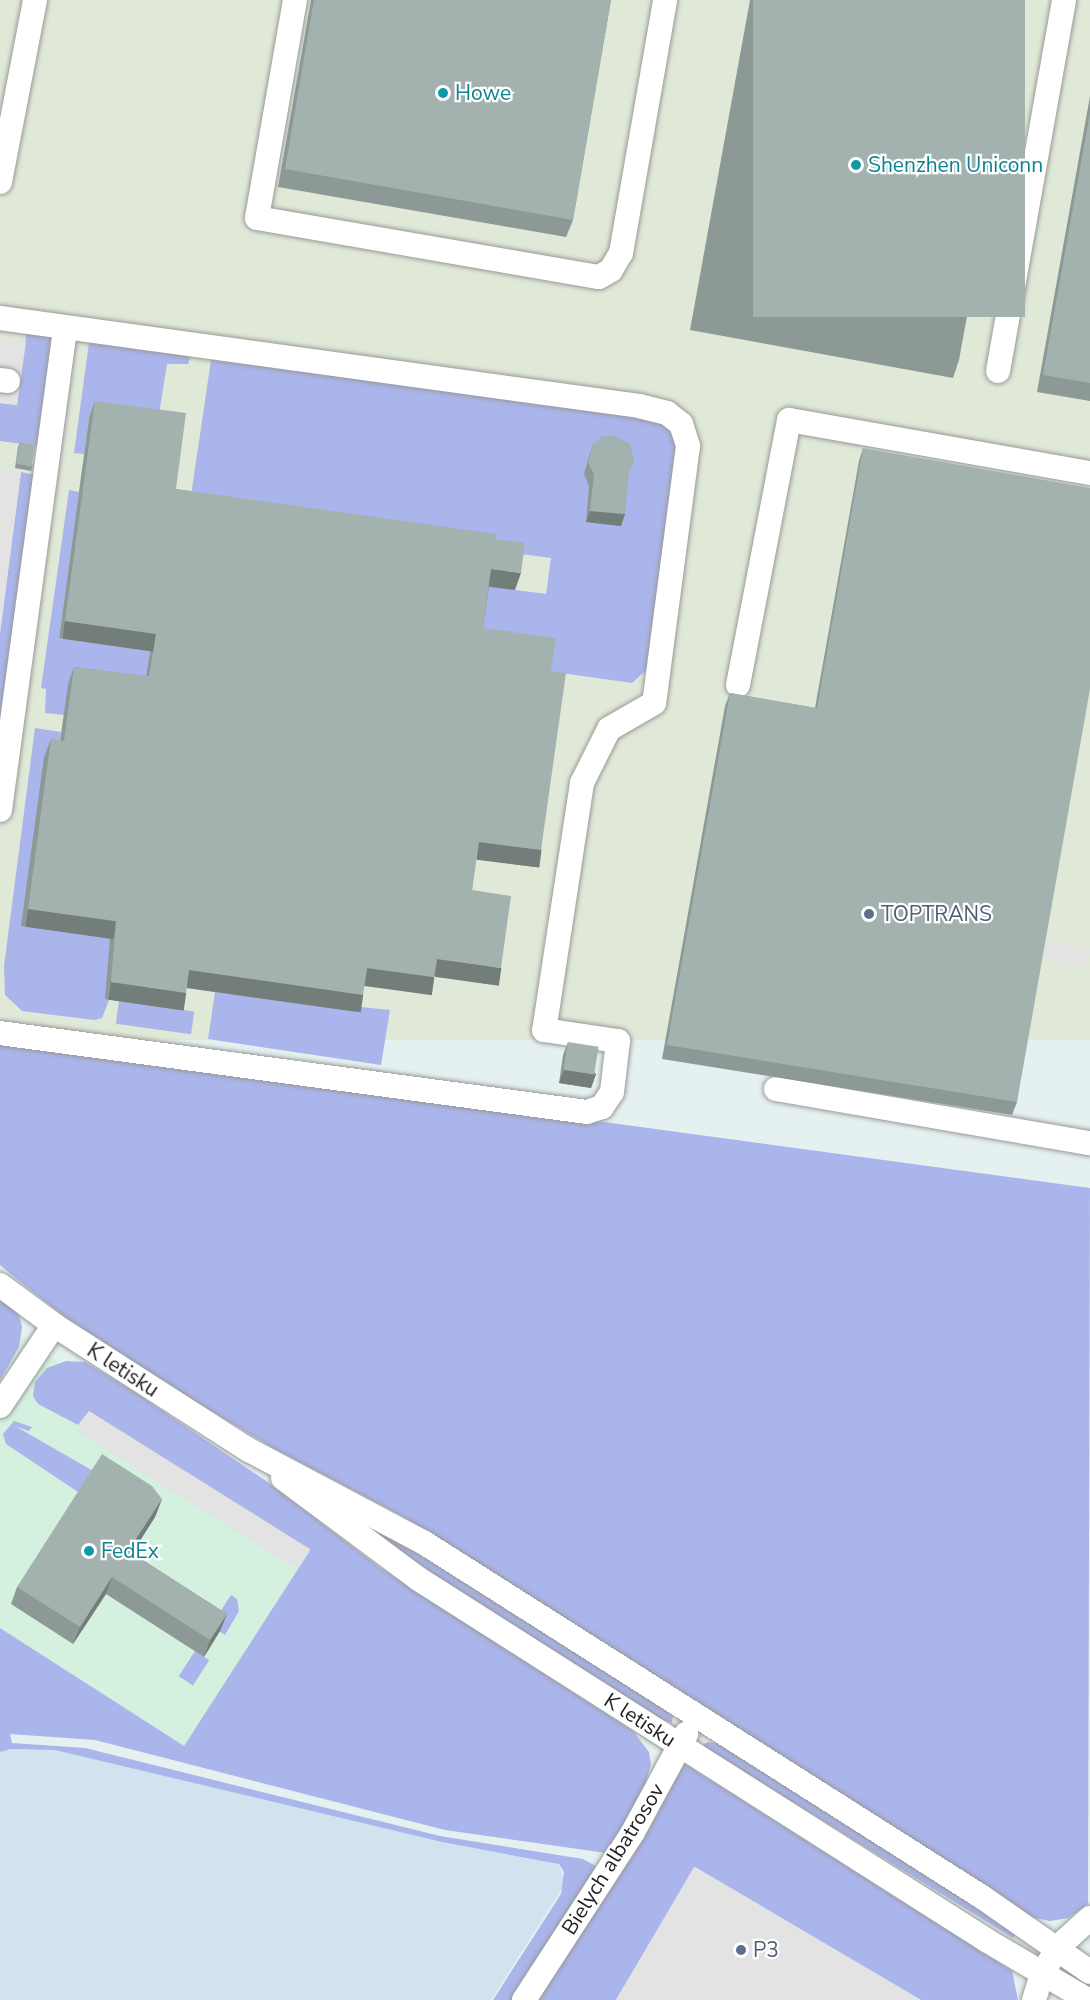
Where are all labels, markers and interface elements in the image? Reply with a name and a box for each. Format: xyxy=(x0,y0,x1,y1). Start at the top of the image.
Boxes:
place label: Howe xyxy=(455,80,511,106)
marker: Howe xyxy=(436,86,450,100)
place label: Shenzhen Uniconn xyxy=(868,152,1043,178)
marker: Shenzhen Uniconn xyxy=(849,158,863,172)
place label: TOPTRANS xyxy=(881,901,992,927)
marker: TOPTRANS xyxy=(862,907,876,921)
street label: K letisku xyxy=(82,1338,164,1402)
place label: FedEx xyxy=(101,1538,159,1564)
marker: FedEx xyxy=(82,1544,96,1558)
street label: K letisku xyxy=(599,1688,681,1752)
street label: Bielych albatrosov xyxy=(556,1779,670,1939)
place label: P3 xyxy=(753,1937,779,1963)
marker: P3 xyxy=(734,1943,748,1957)

